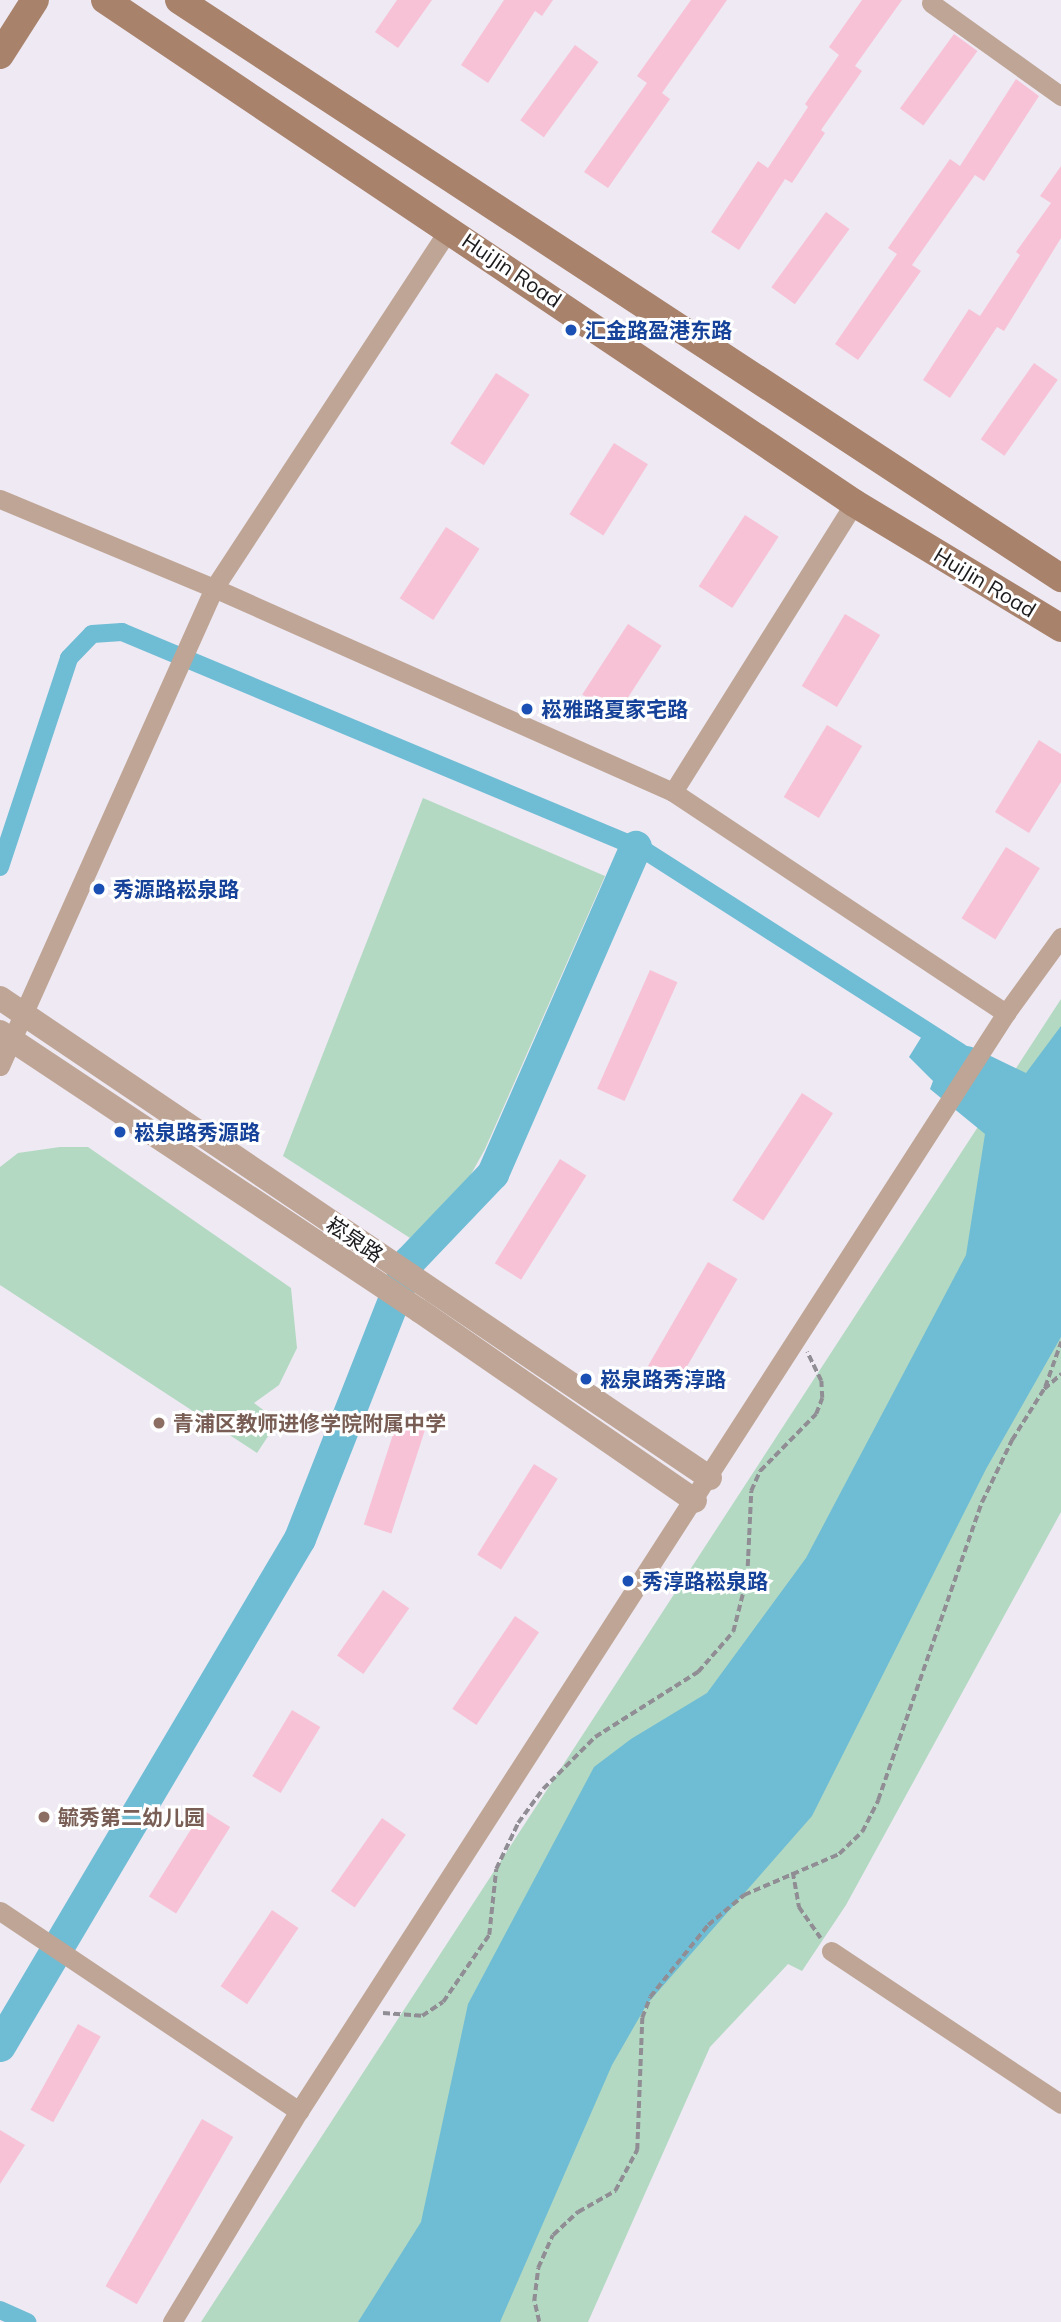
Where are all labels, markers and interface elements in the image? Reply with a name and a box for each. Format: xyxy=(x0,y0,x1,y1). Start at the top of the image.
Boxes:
street label: HuiJin Road xyxy=(458,228,566,312)
place label: 汇金路盈港东路 xyxy=(585,317,732,343)
marker: 汇金路盈港东路 xyxy=(563,322,579,338)
street label: HuiJin Road xyxy=(929,542,1041,622)
place label: 崧雅路夏家宅路 xyxy=(541,696,688,722)
marker: 崧雅路夏家宅路 xyxy=(519,701,535,717)
place label: 秀源路崧泉路 xyxy=(113,876,239,902)
marker: 秀源路崧泉路 xyxy=(91,881,107,897)
place label: 崧泉路秀源路 xyxy=(134,1119,260,1145)
marker: 崧泉路秀源路 xyxy=(112,1124,128,1140)
street label: 崧泉路 xyxy=(322,1211,388,1267)
place label: 崧泉路秀淳路 xyxy=(600,1366,726,1392)
marker: 崧泉路秀淳路 xyxy=(578,1371,594,1387)
place label: 青浦区教师进修学院附属中学 xyxy=(173,1410,446,1436)
marker: 青浦区教师进修学院附属中学 xyxy=(151,1415,167,1431)
place label: 秀淳路崧泉路 xyxy=(642,1568,768,1594)
marker: 秀淳路崧泉路 xyxy=(620,1573,636,1589)
place label: 毓秀第二幼儿园 xyxy=(58,1804,205,1830)
marker: 毓秀第二幼儿园 xyxy=(36,1809,52,1825)

